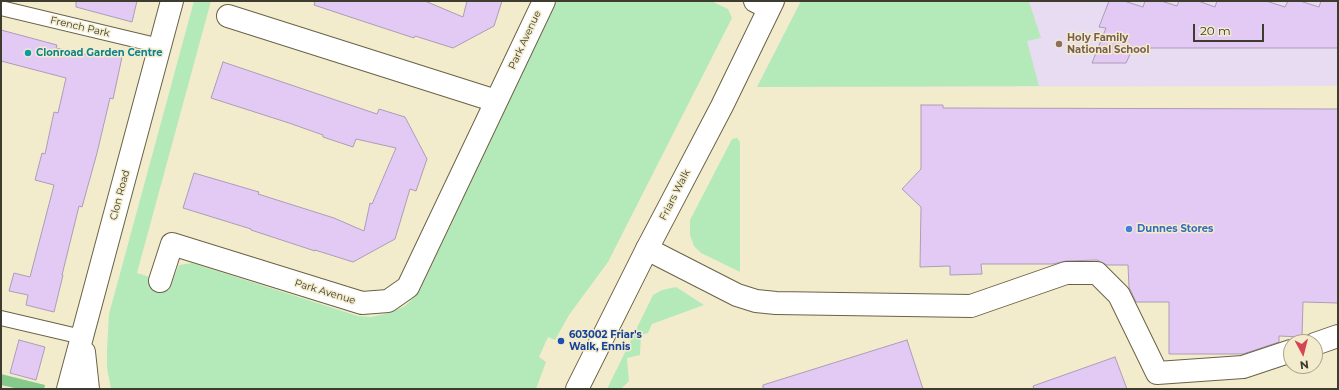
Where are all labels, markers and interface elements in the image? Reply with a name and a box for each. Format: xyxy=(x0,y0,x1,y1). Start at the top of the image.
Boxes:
street label: Park Avenue xyxy=(506,9,544,71)
street label: French Park xyxy=(49,14,111,40)
scale bar xyxy=(1195,16,1266,42)
text: 20 m xyxy=(1200,23,1231,38)
place label: Holy Family National School xyxy=(1067,32,1149,56)
marker: Holy Family National School xyxy=(1054,39,1064,49)
place label: Clonroad Garden Centre xyxy=(36,47,163,59)
marker: Clonroad Garden Centre xyxy=(23,48,33,58)
street label: Friars Walk xyxy=(657,168,693,222)
street label: Clon Road xyxy=(108,169,132,221)
place label: Dunnes Stores xyxy=(1137,223,1213,235)
marker: Dunnes Stores xyxy=(1124,224,1134,234)
street label: Park Avenue xyxy=(293,277,357,307)
place label: 603002 Friar's Walk, Ennis xyxy=(569,329,642,352)
north arrow xyxy=(1283,334,1323,374)
marker: 603002 Friar's Walk, Ennis xyxy=(556,336,566,346)
text: N xyxy=(1299,357,1310,372)

